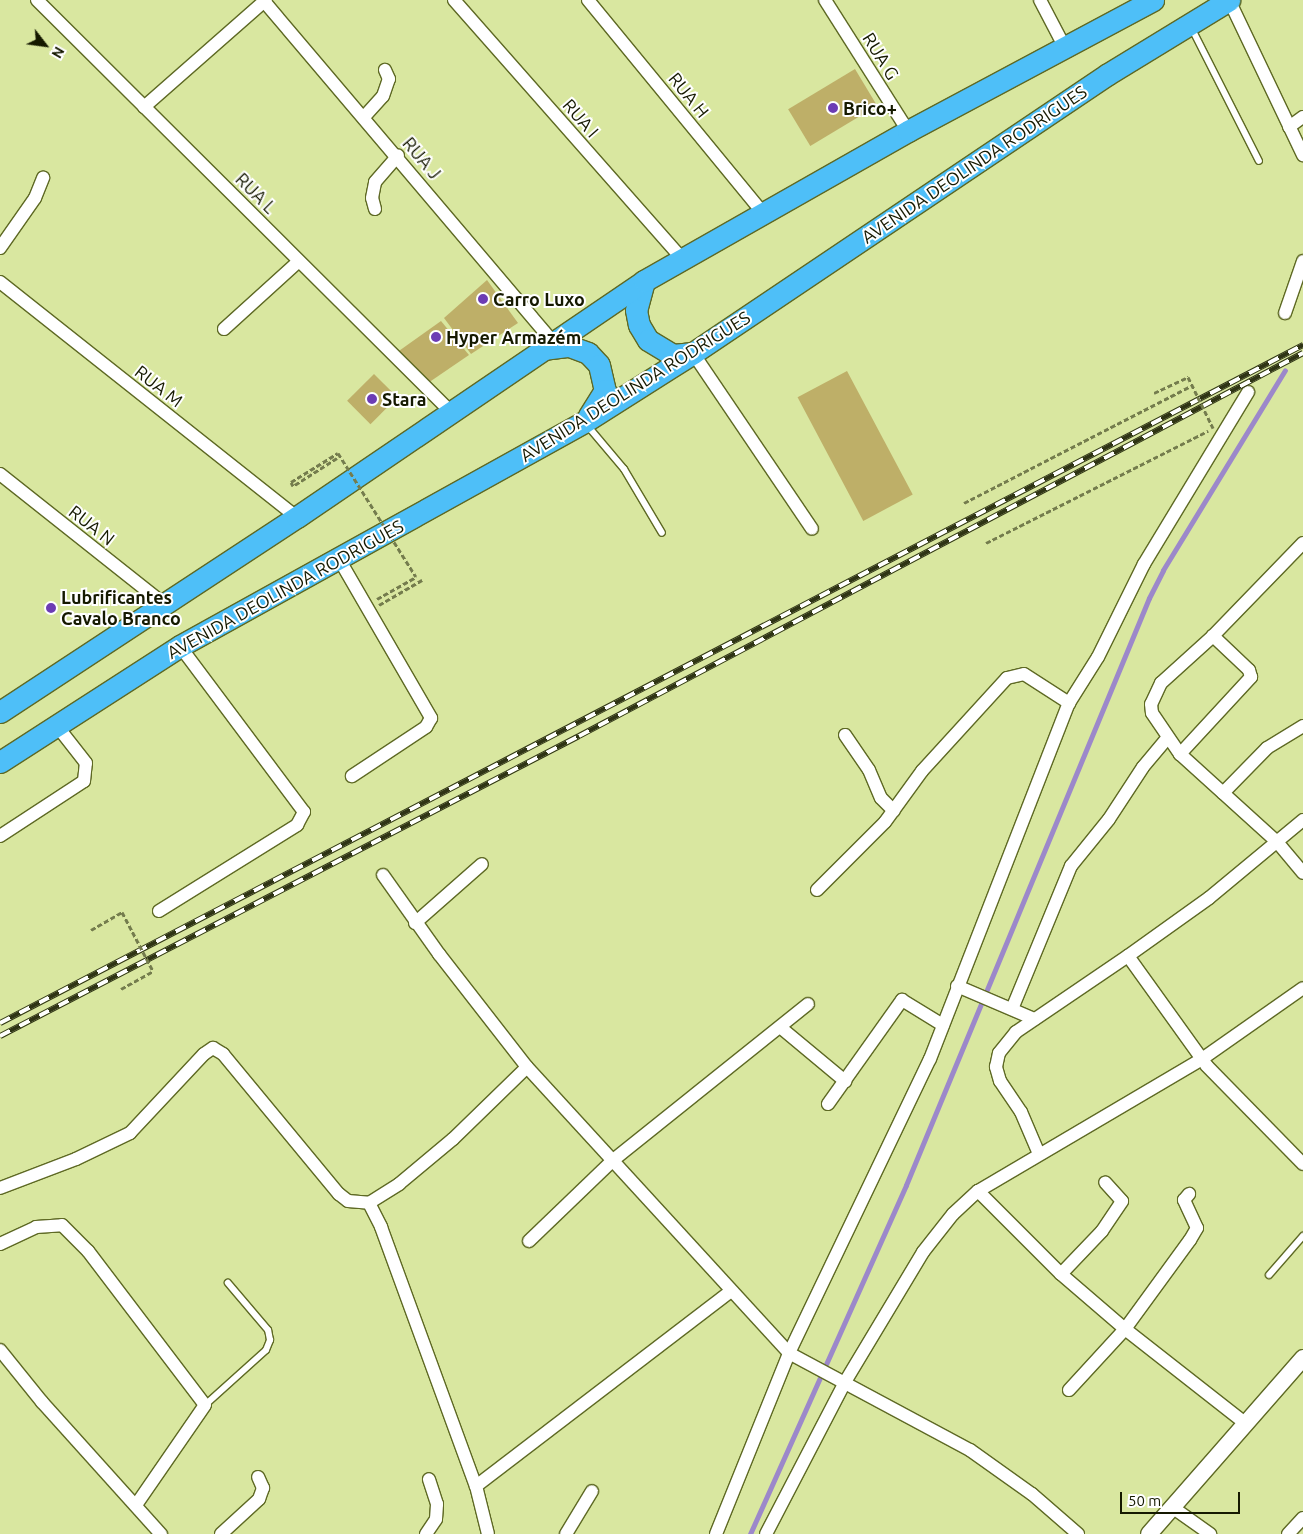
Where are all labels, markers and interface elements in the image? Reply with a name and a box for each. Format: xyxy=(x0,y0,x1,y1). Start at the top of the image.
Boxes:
north arrow xyxy=(20,20,70,70)
street label: RUA G xyxy=(858,29,904,83)
text: N xyxy=(48,44,68,61)
street label: RUA H xyxy=(664,68,714,122)
street label: AVENIDA DEOLINDA RODRIGUES xyxy=(857,80,1091,248)
street label: RUA I xyxy=(558,94,604,142)
place label: Brico+ xyxy=(843,97,897,119)
marker: Brico+ xyxy=(827,102,839,114)
street label: RUA J xyxy=(398,133,446,183)
street label: RUA L xyxy=(231,168,281,218)
place label: Carro Luxo xyxy=(493,288,585,310)
marker: Carro Luxo xyxy=(477,293,489,305)
street label: AVENIDA DEOLINDA RODRIGUES xyxy=(516,306,754,466)
place label: Hyper Armazém xyxy=(446,326,581,348)
marker: Hyper Armazém xyxy=(430,331,442,343)
street label: RUA M xyxy=(131,361,187,411)
place label: Stara xyxy=(382,388,427,410)
marker: Stara xyxy=(366,393,378,405)
street label: RUA N xyxy=(65,500,119,550)
street label: AVENIDA DEOLINDA RODRIGUES xyxy=(163,515,407,663)
place label: Lubrificantes Cavalo Branco xyxy=(61,587,181,630)
marker: Lubrificantes Cavalo Branco xyxy=(45,602,57,614)
scale bar xyxy=(1123,1482,1243,1514)
text: 50 m xyxy=(1128,1492,1161,1509)

